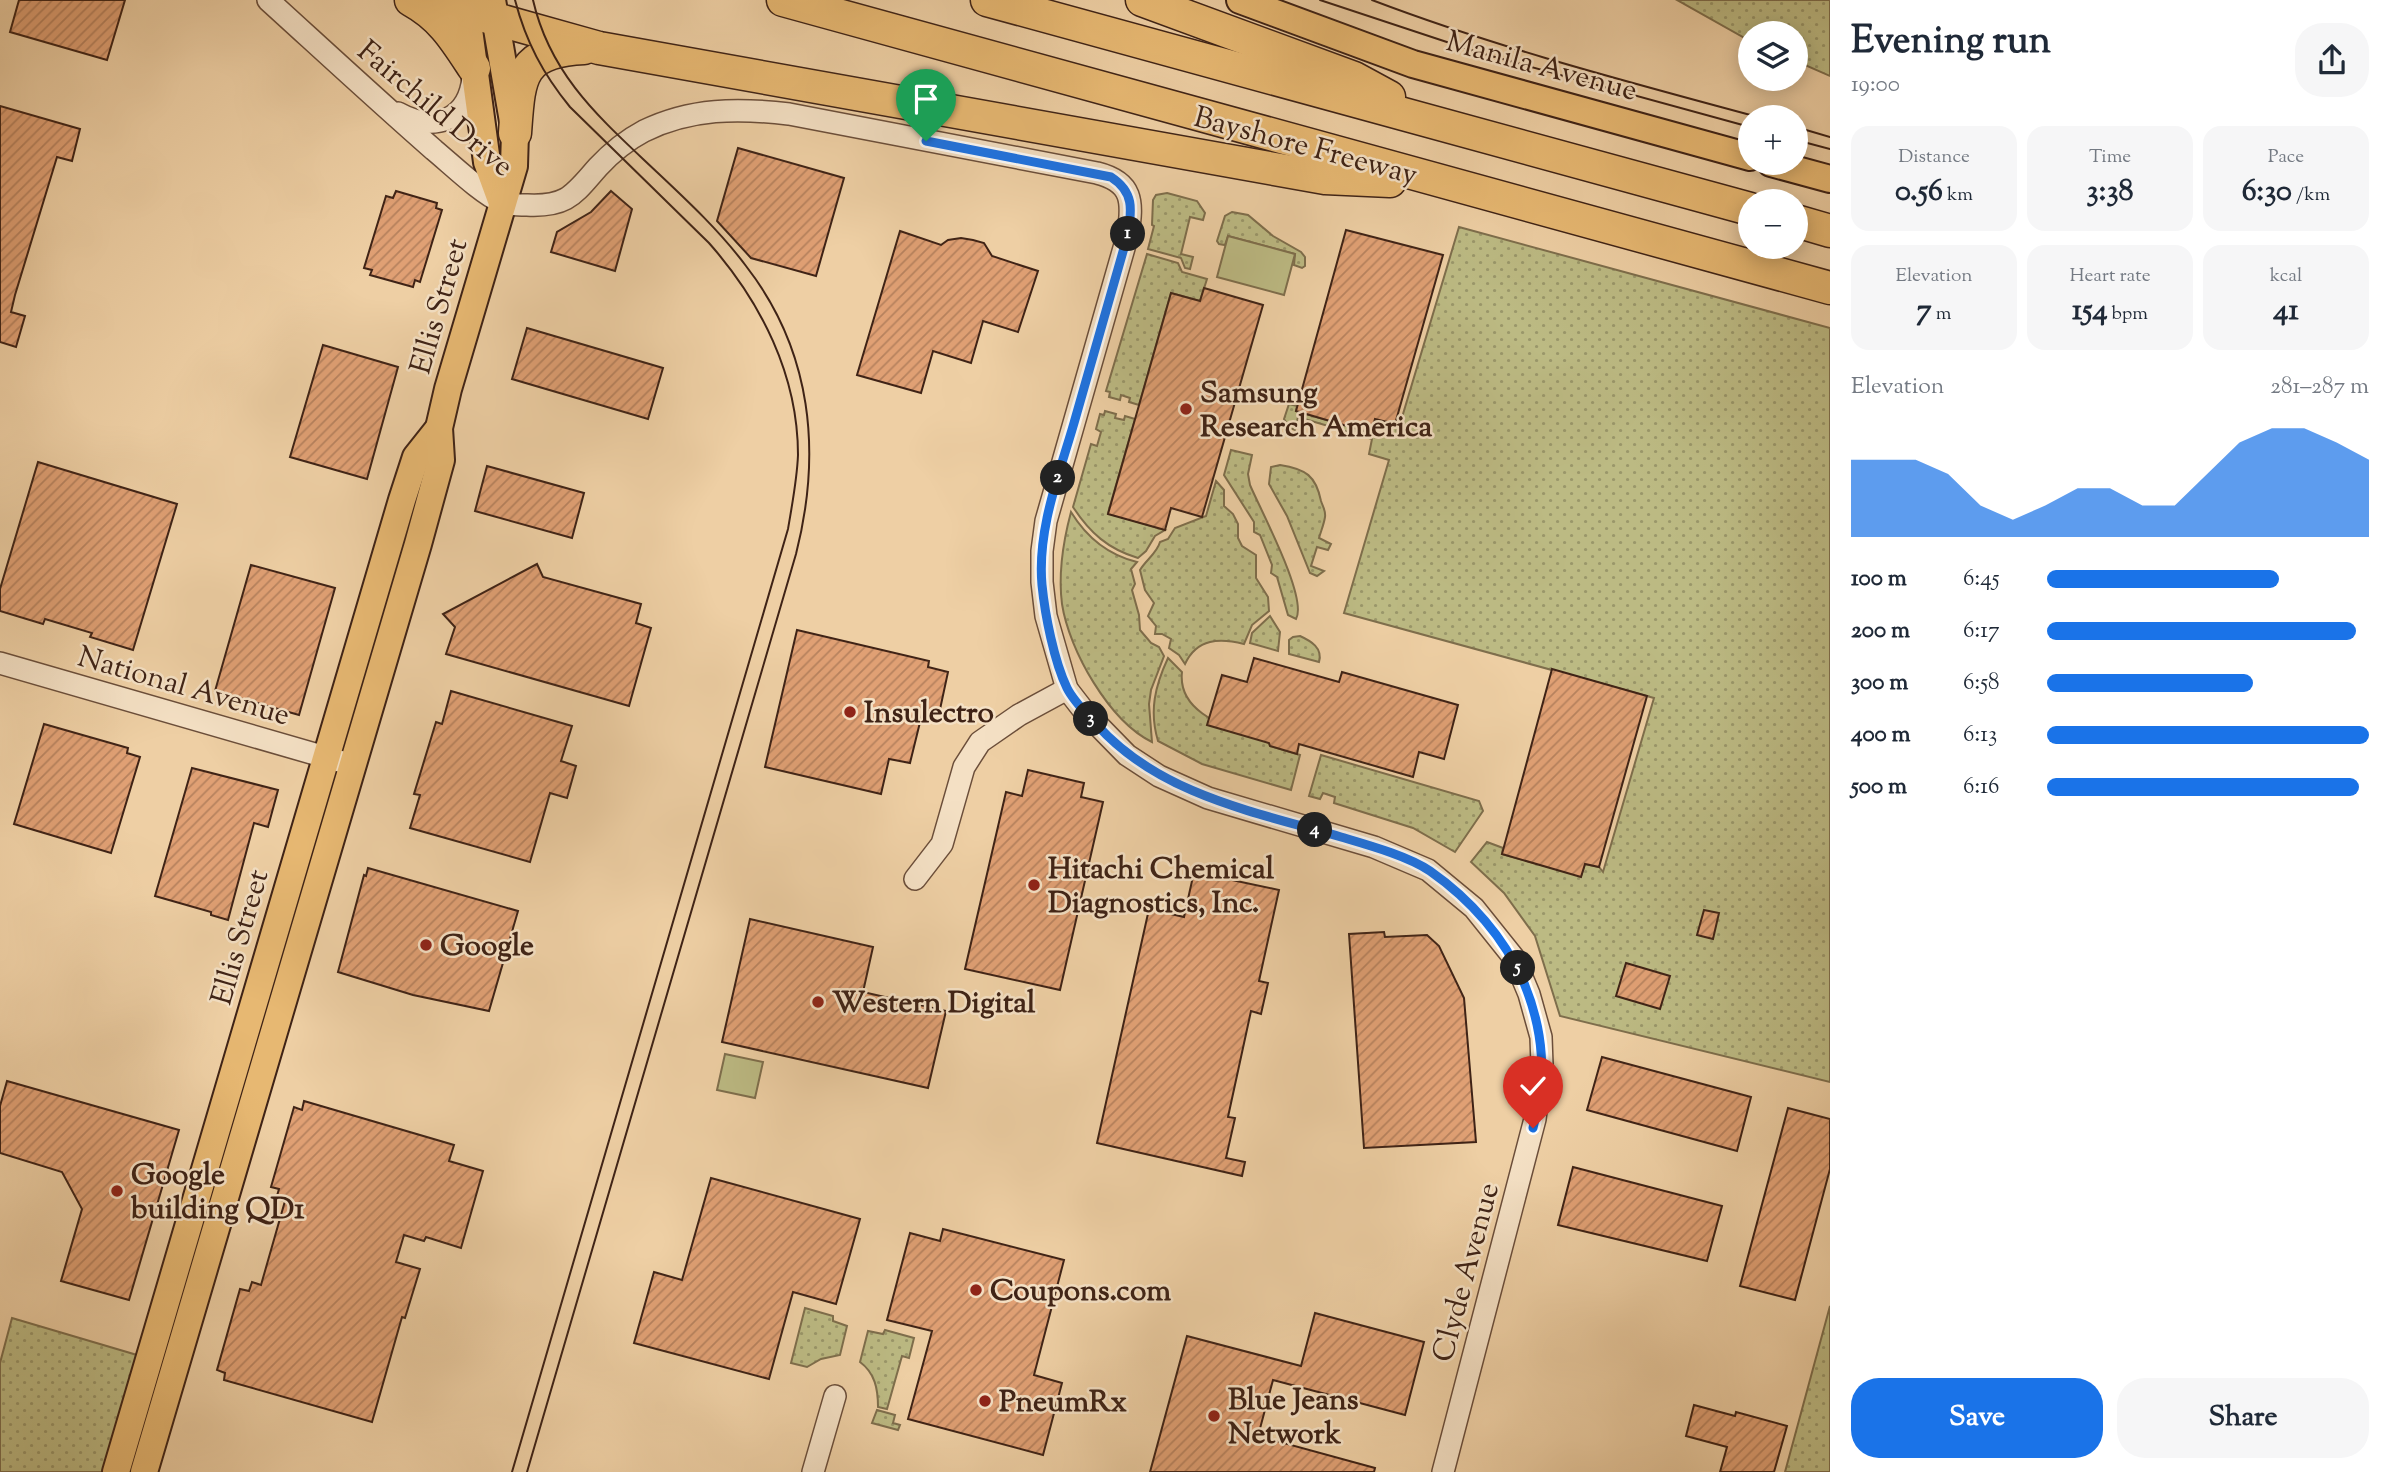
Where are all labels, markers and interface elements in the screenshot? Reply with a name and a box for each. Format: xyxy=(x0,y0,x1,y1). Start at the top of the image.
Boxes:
text: Evening run xyxy=(1851,16,2051,70)
street label: Manila Avenue xyxy=(1441,21,1642,114)
map controls xyxy=(1738,21,1808,259)
button: layers xyxy=(1738,21,1808,91)
button: share xyxy=(2295,23,2369,97)
street label: Fairchild Drive xyxy=(347,31,522,188)
pin xyxy=(896,69,956,141)
text: 19:00 xyxy=(1851,69,1900,102)
icon: arrive xyxy=(907,80,945,118)
street label: Bayshore Freeway xyxy=(1189,97,1422,198)
button: + xyxy=(1738,105,1808,175)
text: Distance xyxy=(1898,144,1970,171)
text: Time xyxy=(2089,144,2131,171)
text: Pace xyxy=(2268,144,2304,171)
text: 0.56 xyxy=(1895,171,1943,214)
text: 3:38 xyxy=(2086,171,2134,214)
text: 6:30 xyxy=(2242,171,2292,214)
text: km xyxy=(1943,182,1973,209)
text: /km xyxy=(2292,182,2330,209)
button: − xyxy=(1738,189,1808,259)
pin: 1 xyxy=(1110,216,1146,252)
text: 1 xyxy=(1124,220,1131,247)
street label: Ellis Street xyxy=(401,234,480,379)
text: Elevation xyxy=(1895,263,1973,290)
text: Heart rate xyxy=(2069,263,2151,290)
text: kcal xyxy=(2270,263,2302,290)
text: 7 xyxy=(1917,290,1932,333)
text: 154 xyxy=(2072,290,2108,333)
text: 41 xyxy=(2273,290,2299,333)
text: m xyxy=(1932,301,1951,328)
text: bpm xyxy=(2108,301,2148,328)
text: Elevation xyxy=(1851,371,1944,404)
text: 281–287 m xyxy=(2270,371,2369,404)
place label: Samsung Research America xyxy=(1200,373,1433,450)
marker: Samsung Research America xyxy=(1178,401,1194,417)
pin: 2 xyxy=(1040,461,1076,496)
text: 2 xyxy=(1053,464,1062,491)
text: 100 m xyxy=(1851,563,1907,596)
text: 6:45 xyxy=(1963,563,2000,596)
text: 200 m xyxy=(1851,615,1910,648)
text: 6:17 xyxy=(1963,615,2000,648)
street label: National Avenue xyxy=(72,637,294,738)
text: 300 m xyxy=(1851,667,1908,700)
text: 6:58 xyxy=(1963,667,2000,700)
place label: Insulectro xyxy=(864,693,994,736)
pin: 3 xyxy=(1074,702,1108,736)
marker: Insulectro xyxy=(842,704,858,720)
text: 3 xyxy=(1087,705,1094,732)
text: 400 m xyxy=(1851,719,1911,752)
text: 6:13 xyxy=(1963,719,1997,752)
text: 500 m xyxy=(1851,771,1907,804)
text: 6:16 xyxy=(1963,771,1999,804)
pin: 4 xyxy=(1298,812,1332,848)
text: 4 xyxy=(1310,816,1319,843)
place label: Hitachi Chemical Diagnostics, Inc. xyxy=(1048,849,1275,926)
street label: Ellis Street xyxy=(202,865,281,1010)
marker: Hitachi Chemical Diagnostics, Inc. xyxy=(1026,877,1042,893)
place label: Google xyxy=(440,926,534,969)
marker: Google xyxy=(418,937,434,953)
pin: 5 xyxy=(1500,950,1536,986)
text: 5 xyxy=(1514,954,1521,981)
place label: Western Digital xyxy=(832,983,1036,1026)
marker: Western Digital xyxy=(810,994,826,1010)
pin xyxy=(1503,1056,1563,1128)
icon: check xyxy=(1514,1067,1552,1105)
place label: Google building QD1 xyxy=(130,1155,305,1232)
street label: Clyde Avenue xyxy=(1423,1178,1512,1367)
marker: Google building QD1 xyxy=(109,1183,125,1199)
place label: Coupons.com xyxy=(990,1271,1171,1314)
marker: Coupons.com xyxy=(968,1282,984,1298)
button: Save xyxy=(1851,1378,2103,1458)
button: Share xyxy=(2117,1378,2369,1458)
place label: Blue Jeans Network xyxy=(1228,1380,1359,1457)
place label: PneumRx xyxy=(999,1382,1128,1425)
marker: PneumRx xyxy=(977,1393,993,1409)
marker: Blue Jeans Network xyxy=(1206,1408,1222,1424)

